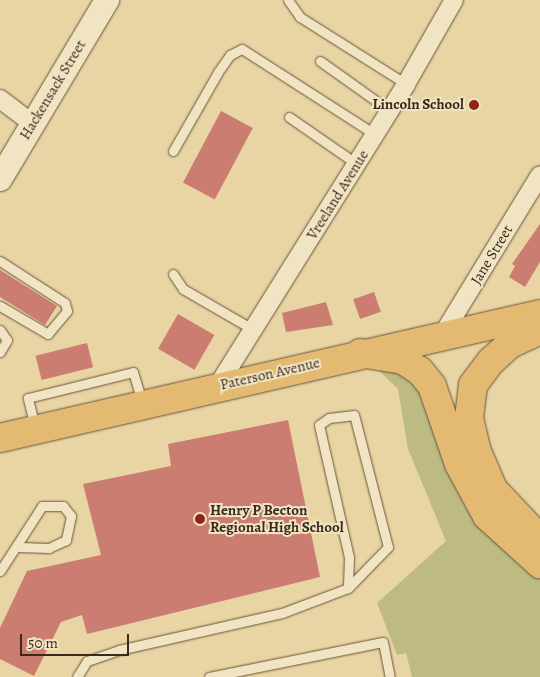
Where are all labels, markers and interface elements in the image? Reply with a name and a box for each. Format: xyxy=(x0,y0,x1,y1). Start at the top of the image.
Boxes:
street label: Hackensack Street xyxy=(16,37,90,143)
place label: Lincoln School xyxy=(372,96,464,114)
marker: Lincoln School xyxy=(468,99,480,111)
street label: Vreeland Avenue xyxy=(303,147,373,243)
street label: Jane Street xyxy=(467,222,517,288)
street label: Paterson Avenue xyxy=(218,354,322,394)
place label: Henry P Becton Regional High School xyxy=(210,501,344,536)
marker: Henry P Becton Regional High School xyxy=(194,513,206,525)
scale bar xyxy=(22,624,131,656)
text: 50 m xyxy=(28,633,58,653)

